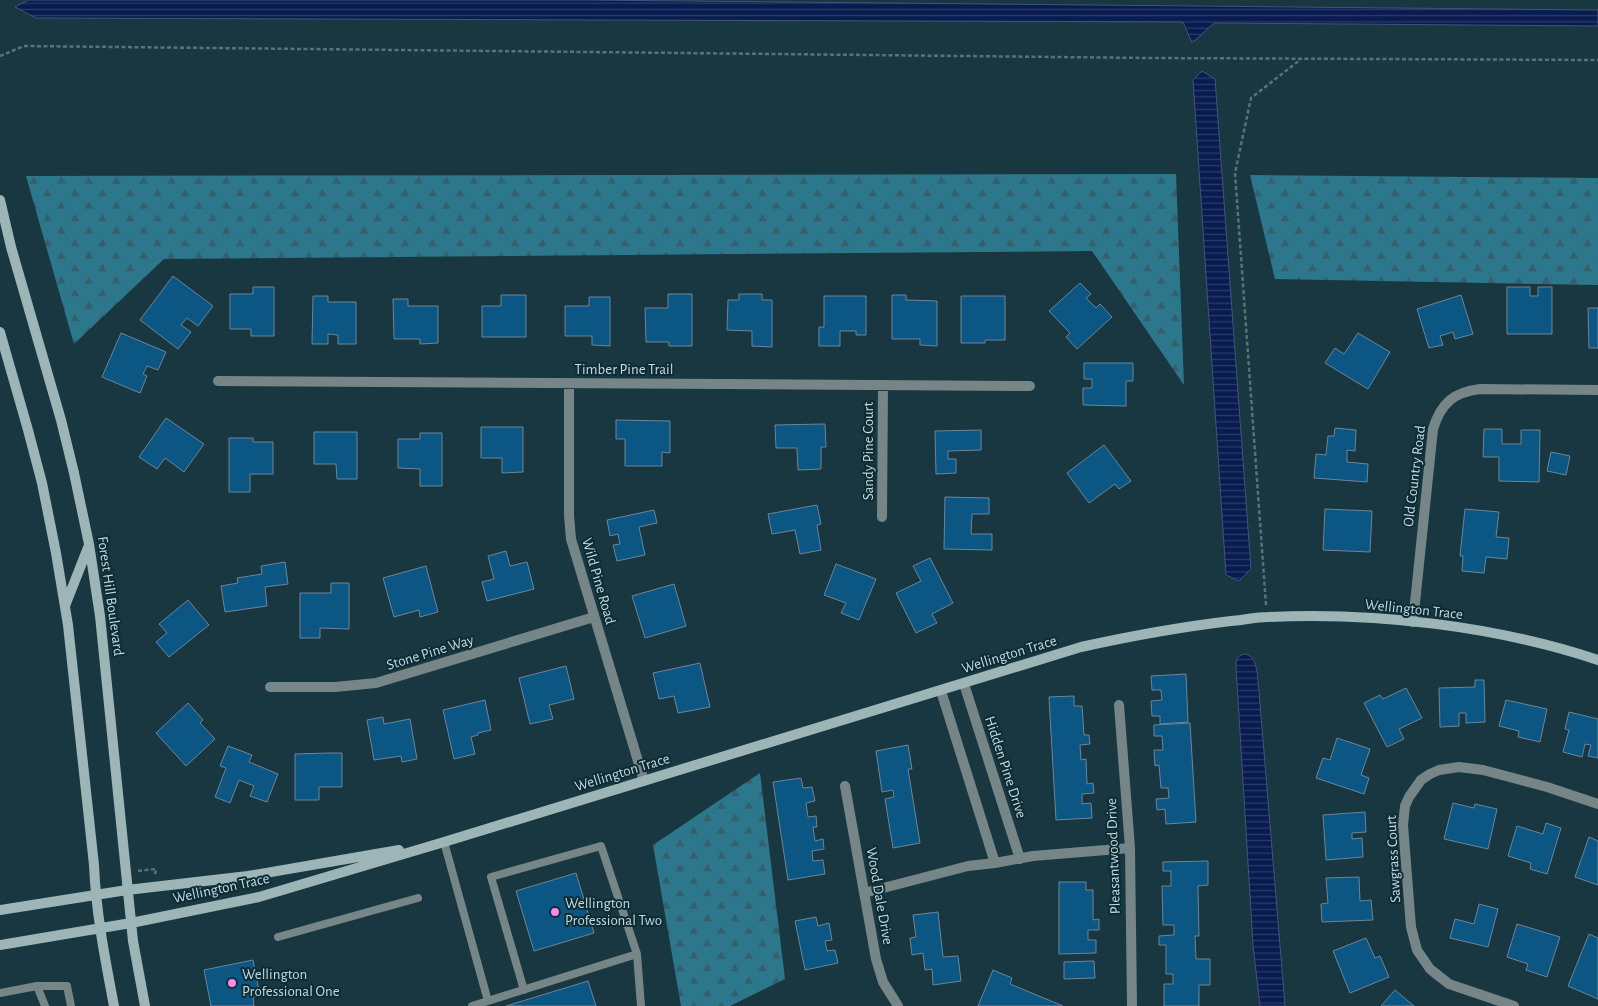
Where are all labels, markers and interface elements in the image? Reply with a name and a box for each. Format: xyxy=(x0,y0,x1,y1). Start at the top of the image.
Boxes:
street label: Timber Pine Trail xyxy=(575,362,673,377)
street label: Sandy Pine Court xyxy=(861,402,876,500)
street label: Old Country Road xyxy=(1401,424,1428,528)
street label: Forest Hill Boulevard xyxy=(95,535,126,657)
street label: Wild Pine Road xyxy=(579,536,618,626)
street label: Wellington Trace xyxy=(1364,597,1464,622)
street label: Stone Pine Way xyxy=(385,632,476,673)
street label: Wellington Trace xyxy=(960,633,1058,676)
street label: Hidden Pine Drive xyxy=(982,714,1029,820)
street label: Wellington Trace xyxy=(573,751,671,794)
street label: Pleasantwood Drive xyxy=(1104,798,1123,914)
street label: Sawgrass Court xyxy=(1384,815,1403,903)
street label: Wood Dale Drive xyxy=(864,846,895,946)
street label: Wellington Trace xyxy=(171,871,271,906)
place label: Wellington Professional Two xyxy=(565,896,662,928)
marker: Wellington Professional Two xyxy=(549,906,561,918)
place label: Wellington Professional One xyxy=(242,967,340,999)
marker: Wellington Professional One xyxy=(226,977,238,989)

